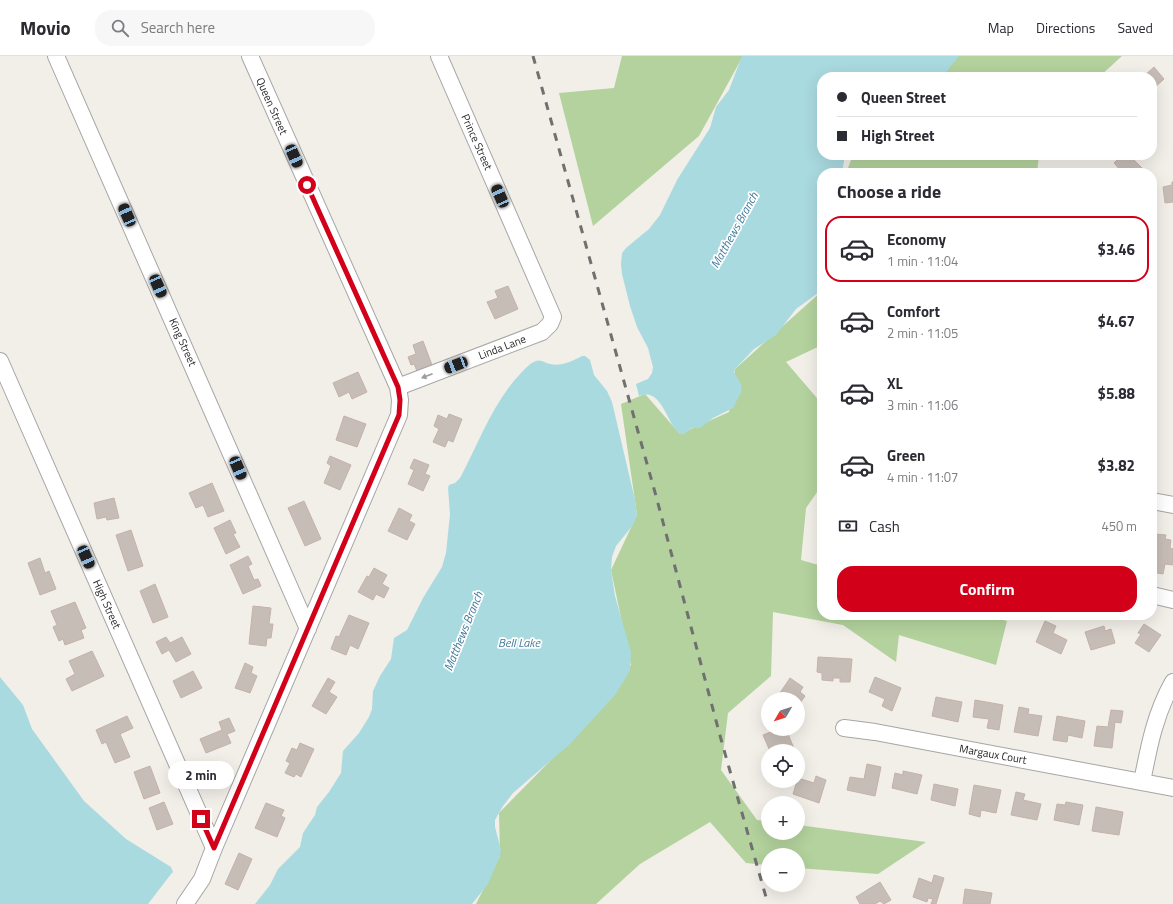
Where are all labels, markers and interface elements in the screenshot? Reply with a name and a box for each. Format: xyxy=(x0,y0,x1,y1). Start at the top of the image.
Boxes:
search box xyxy=(95,10,375,46)
text: Movio xyxy=(20,13,71,42)
text: Search here xyxy=(141,16,215,39)
icon: search xyxy=(109,17,131,39)
text: Map xyxy=(988,17,1014,38)
text: Directions xyxy=(1036,17,1095,38)
text: Saved xyxy=(1117,17,1153,38)
street label: Queen Street xyxy=(252,75,292,137)
text: Queen Street xyxy=(861,86,946,109)
street label: Prince Street xyxy=(458,111,497,173)
text: High Street xyxy=(861,124,935,147)
car xyxy=(284,143,304,169)
route start xyxy=(298,176,316,194)
text: Choose a ride xyxy=(837,178,941,205)
car xyxy=(490,183,510,209)
water label: Matthews Branch xyxy=(705,188,763,271)
car xyxy=(117,202,137,228)
text: Economy xyxy=(887,228,946,251)
icon: car xyxy=(839,231,875,267)
text: $3.46 xyxy=(1098,238,1135,261)
text: 1 min · 11:04 xyxy=(887,251,958,271)
car xyxy=(148,273,168,299)
text: Comfort xyxy=(887,300,940,323)
icon: car xyxy=(839,303,875,339)
text: $4.67 xyxy=(1098,310,1135,333)
street label: King Street xyxy=(165,315,201,369)
text: 2 min · 11:05 xyxy=(887,323,958,343)
street label: Linda Lane xyxy=(476,330,528,363)
car xyxy=(443,355,469,375)
text: XL xyxy=(887,372,903,395)
one-way arrow xyxy=(421,373,433,379)
icon: car xyxy=(839,375,875,411)
text: $5.88 xyxy=(1098,382,1135,405)
text: 3 min · 11:06 xyxy=(887,395,958,415)
text: Green xyxy=(887,444,925,467)
icon: car xyxy=(839,447,875,483)
text: $3.82 xyxy=(1098,454,1135,477)
car xyxy=(228,455,248,481)
text: 4 min · 11:07 xyxy=(887,467,958,487)
icon: cash xyxy=(837,515,859,537)
text: Cash xyxy=(869,515,900,538)
text: 450 m xyxy=(1101,516,1137,536)
car xyxy=(76,544,96,570)
button: Confirm xyxy=(837,566,1137,612)
street label: High Street xyxy=(89,577,125,631)
water label: Matthews Branch xyxy=(438,587,488,674)
water label: Bell Lake xyxy=(498,633,541,652)
north arrow xyxy=(761,692,805,736)
map controls xyxy=(761,692,805,892)
street label: Margaux Court xyxy=(958,740,1028,768)
button: locate xyxy=(761,744,805,788)
callout: 2 min xyxy=(168,761,234,789)
text: 2 min xyxy=(185,765,217,785)
button: + xyxy=(761,796,805,840)
route end xyxy=(192,810,210,828)
button: − xyxy=(761,848,805,892)

